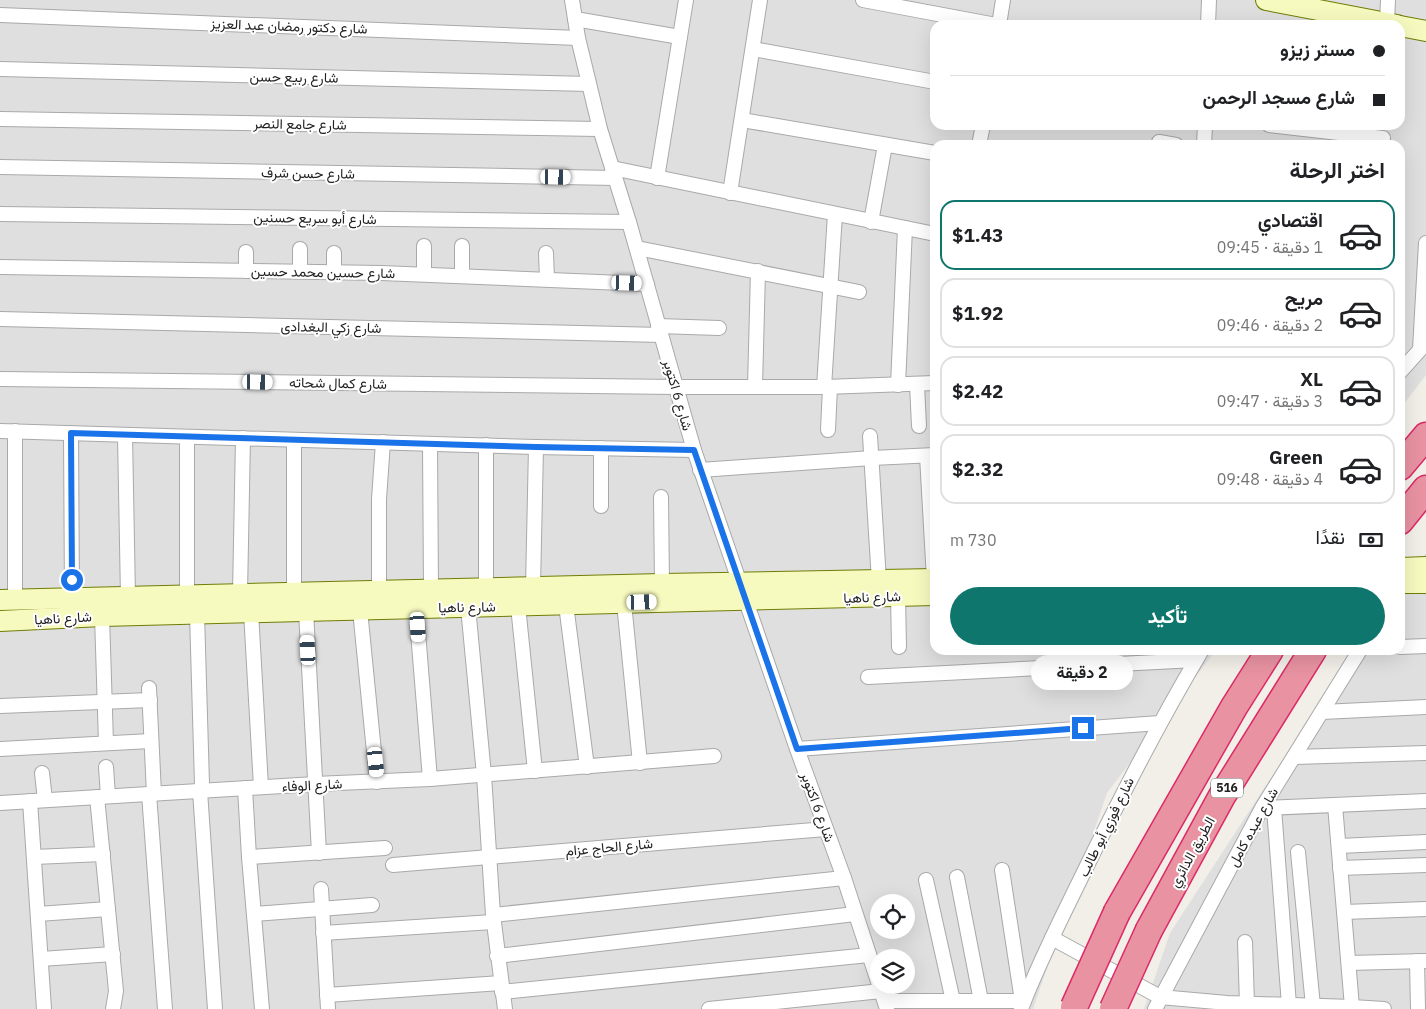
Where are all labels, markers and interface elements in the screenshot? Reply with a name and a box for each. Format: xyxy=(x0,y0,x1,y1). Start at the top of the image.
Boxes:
street label: شارع دكتور رمضان عبد العزيز xyxy=(209,14,368,40)
text: مستر زيزو xyxy=(1280,37,1355,61)
street label: شارع ربيع حسن xyxy=(249,67,339,89)
text: شارع مسجد الرحمن xyxy=(1203,85,1355,109)
street label: شارع جامع النصر xyxy=(252,114,347,136)
text: اختر الرحلة xyxy=(1290,155,1385,184)
street label: شارع حسن شرف xyxy=(261,163,355,185)
car xyxy=(540,169,571,185)
street label: شارع أبو سريع حسنين xyxy=(253,208,377,230)
text: اقتصادي xyxy=(1258,208,1323,232)
icon: car xyxy=(1338,213,1383,258)
text: $1.43 xyxy=(952,223,1004,247)
text: 1 دقيقة · 09:45 xyxy=(1217,237,1323,257)
street label: شارع حسين محمد حسين xyxy=(251,262,395,284)
car xyxy=(611,275,642,291)
text: مريح xyxy=(1285,286,1323,310)
icon: car xyxy=(1338,291,1383,336)
text: $1.92 xyxy=(952,301,1004,325)
text: 2 دقيقة · 09:46 xyxy=(1217,315,1323,335)
street label: شارع زكي البغدادى xyxy=(280,317,382,340)
street label: شارع 6 اكتوبر xyxy=(657,356,697,433)
text: XL xyxy=(1300,367,1323,391)
icon: car xyxy=(1338,369,1383,414)
street label: شارع كمال شحاته xyxy=(289,373,387,395)
car xyxy=(242,374,273,390)
text: $2.42 xyxy=(952,379,1004,403)
text: 3 دقيقة · 09:47 xyxy=(1217,391,1323,411)
text: Green xyxy=(1269,445,1323,469)
icon: car xyxy=(1338,447,1383,492)
text: $2.32 xyxy=(952,457,1004,481)
text: 4 دقيقة · 09:48 xyxy=(1217,469,1323,489)
text: نقدًا xyxy=(1316,525,1345,549)
icon: cash xyxy=(1357,526,1385,554)
text: 730 m xyxy=(950,530,997,550)
route start xyxy=(61,569,83,591)
street label: شارع ناهيا xyxy=(843,587,901,609)
button: تأكيد xyxy=(950,587,1385,645)
car xyxy=(626,594,657,610)
street label: شارع ناهيا xyxy=(438,597,496,619)
street label: شارع ناهيا xyxy=(34,608,92,630)
car xyxy=(409,612,426,642)
car xyxy=(299,635,316,665)
callout: 2 دقيقة xyxy=(1032,656,1134,690)
text: 2 دقيقة xyxy=(1056,662,1108,682)
route end xyxy=(1072,717,1094,739)
car xyxy=(366,746,385,778)
street label: شارع 6 اكتوبر xyxy=(795,768,839,845)
street label: شارع الوفاء xyxy=(281,774,343,798)
street label: شارع فوزي أبو طالب xyxy=(1074,774,1141,881)
road number: 516 xyxy=(1211,778,1243,798)
street label: شارع عبده كامل xyxy=(1224,784,1284,871)
street label: الطريق الدائري xyxy=(1165,813,1221,892)
street label: شارع الحاج عزام xyxy=(564,834,654,862)
map controls xyxy=(870,894,915,994)
button: locate xyxy=(870,894,915,939)
button: layers xyxy=(870,949,915,994)

